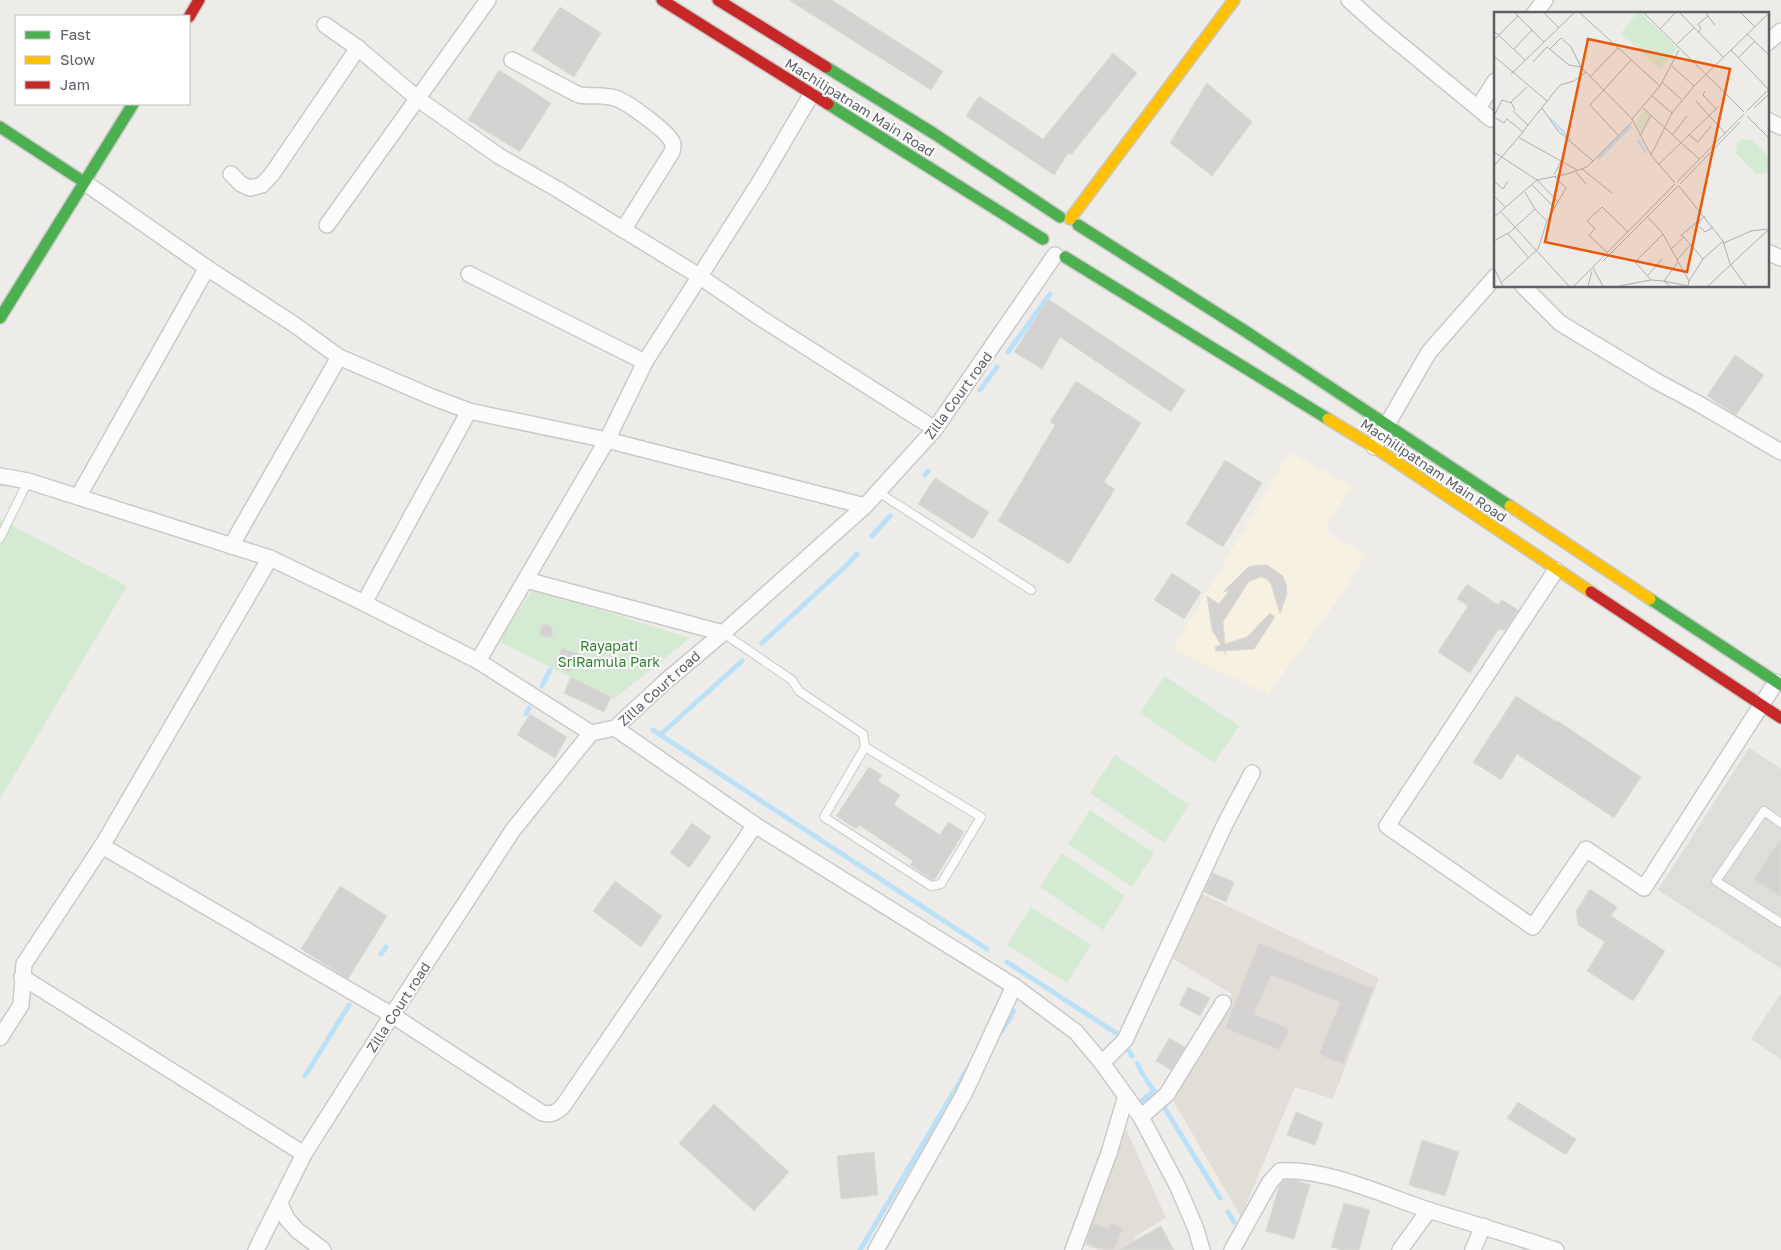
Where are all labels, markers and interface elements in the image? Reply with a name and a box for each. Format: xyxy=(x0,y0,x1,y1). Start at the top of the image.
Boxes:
inset map xyxy=(1494,12,1768,288)
legend xyxy=(15,15,190,105)
text: Fast xyxy=(60,25,91,43)
text: Slow xyxy=(60,50,95,68)
street label: Machilipatnam Main Road xyxy=(782,54,938,160)
text: Jam xyxy=(60,75,90,93)
street label: Zilla Court road xyxy=(921,348,995,442)
street label: Machilipatnam Main Road xyxy=(1358,415,1510,525)
park label: Rayapati SriRamula Park xyxy=(558,637,660,670)
street label: Zilla Court road xyxy=(615,647,703,729)
street label: Zilla Court road xyxy=(363,959,433,1055)

